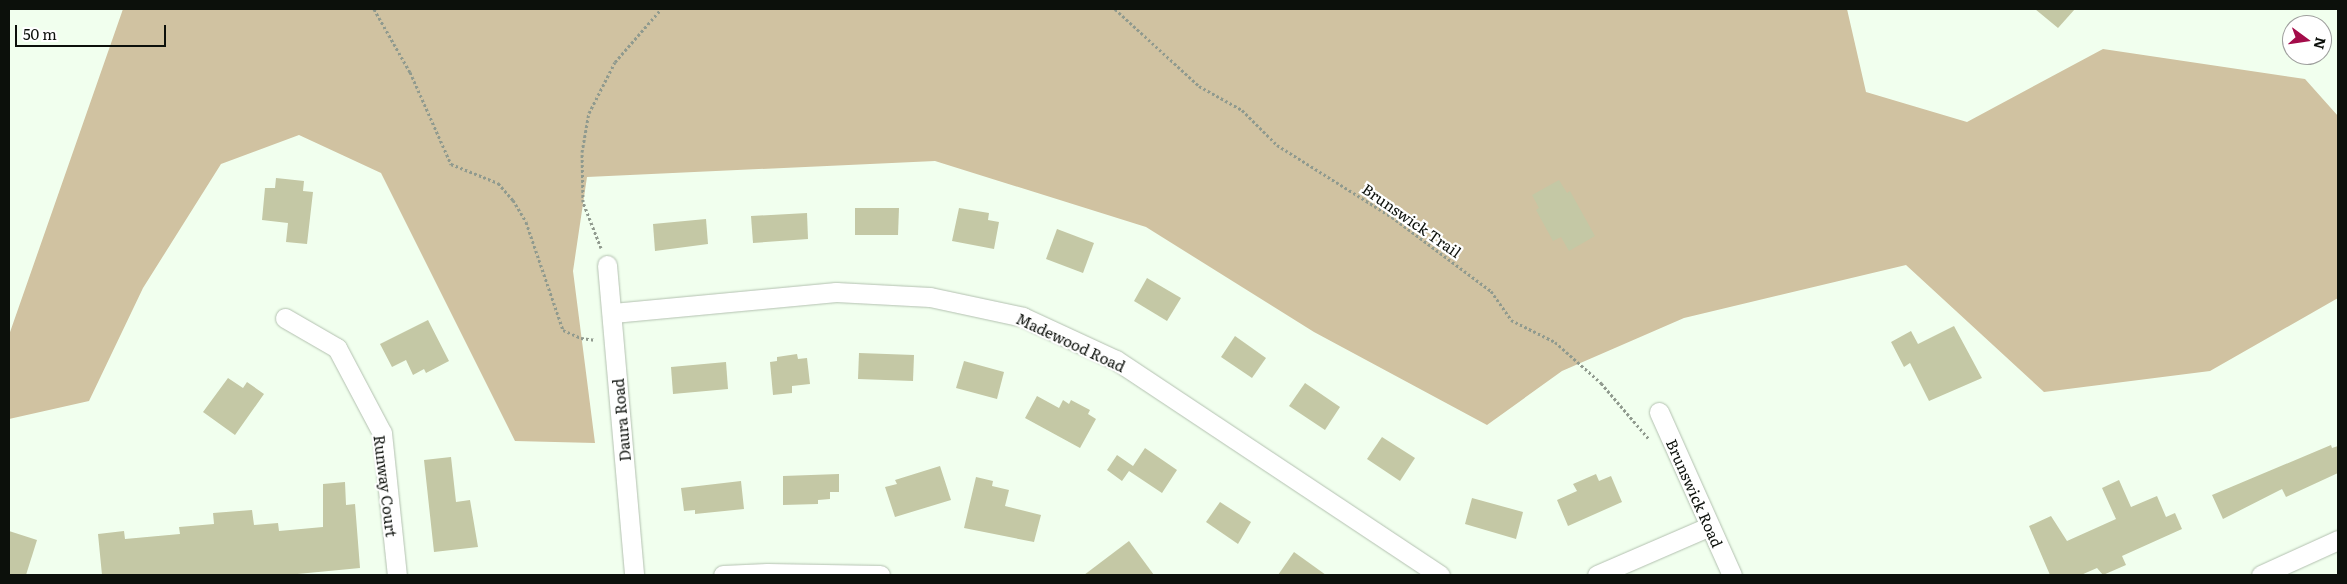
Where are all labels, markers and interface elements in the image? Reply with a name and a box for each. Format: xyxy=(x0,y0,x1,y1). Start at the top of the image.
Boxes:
scale bar xyxy=(18,15,169,47)
north arrow xyxy=(2282,15,2332,65)
text: 50 m xyxy=(23,22,57,45)
text: N xyxy=(2309,35,2332,52)
street label: Brunswick Trail xyxy=(1359,179,1465,261)
street label: Madewood Road xyxy=(1014,309,1128,375)
street label: Daura Road xyxy=(608,378,634,462)
street label: Runway Court xyxy=(371,434,401,538)
street label: Brunswick Road xyxy=(1663,436,1727,550)

